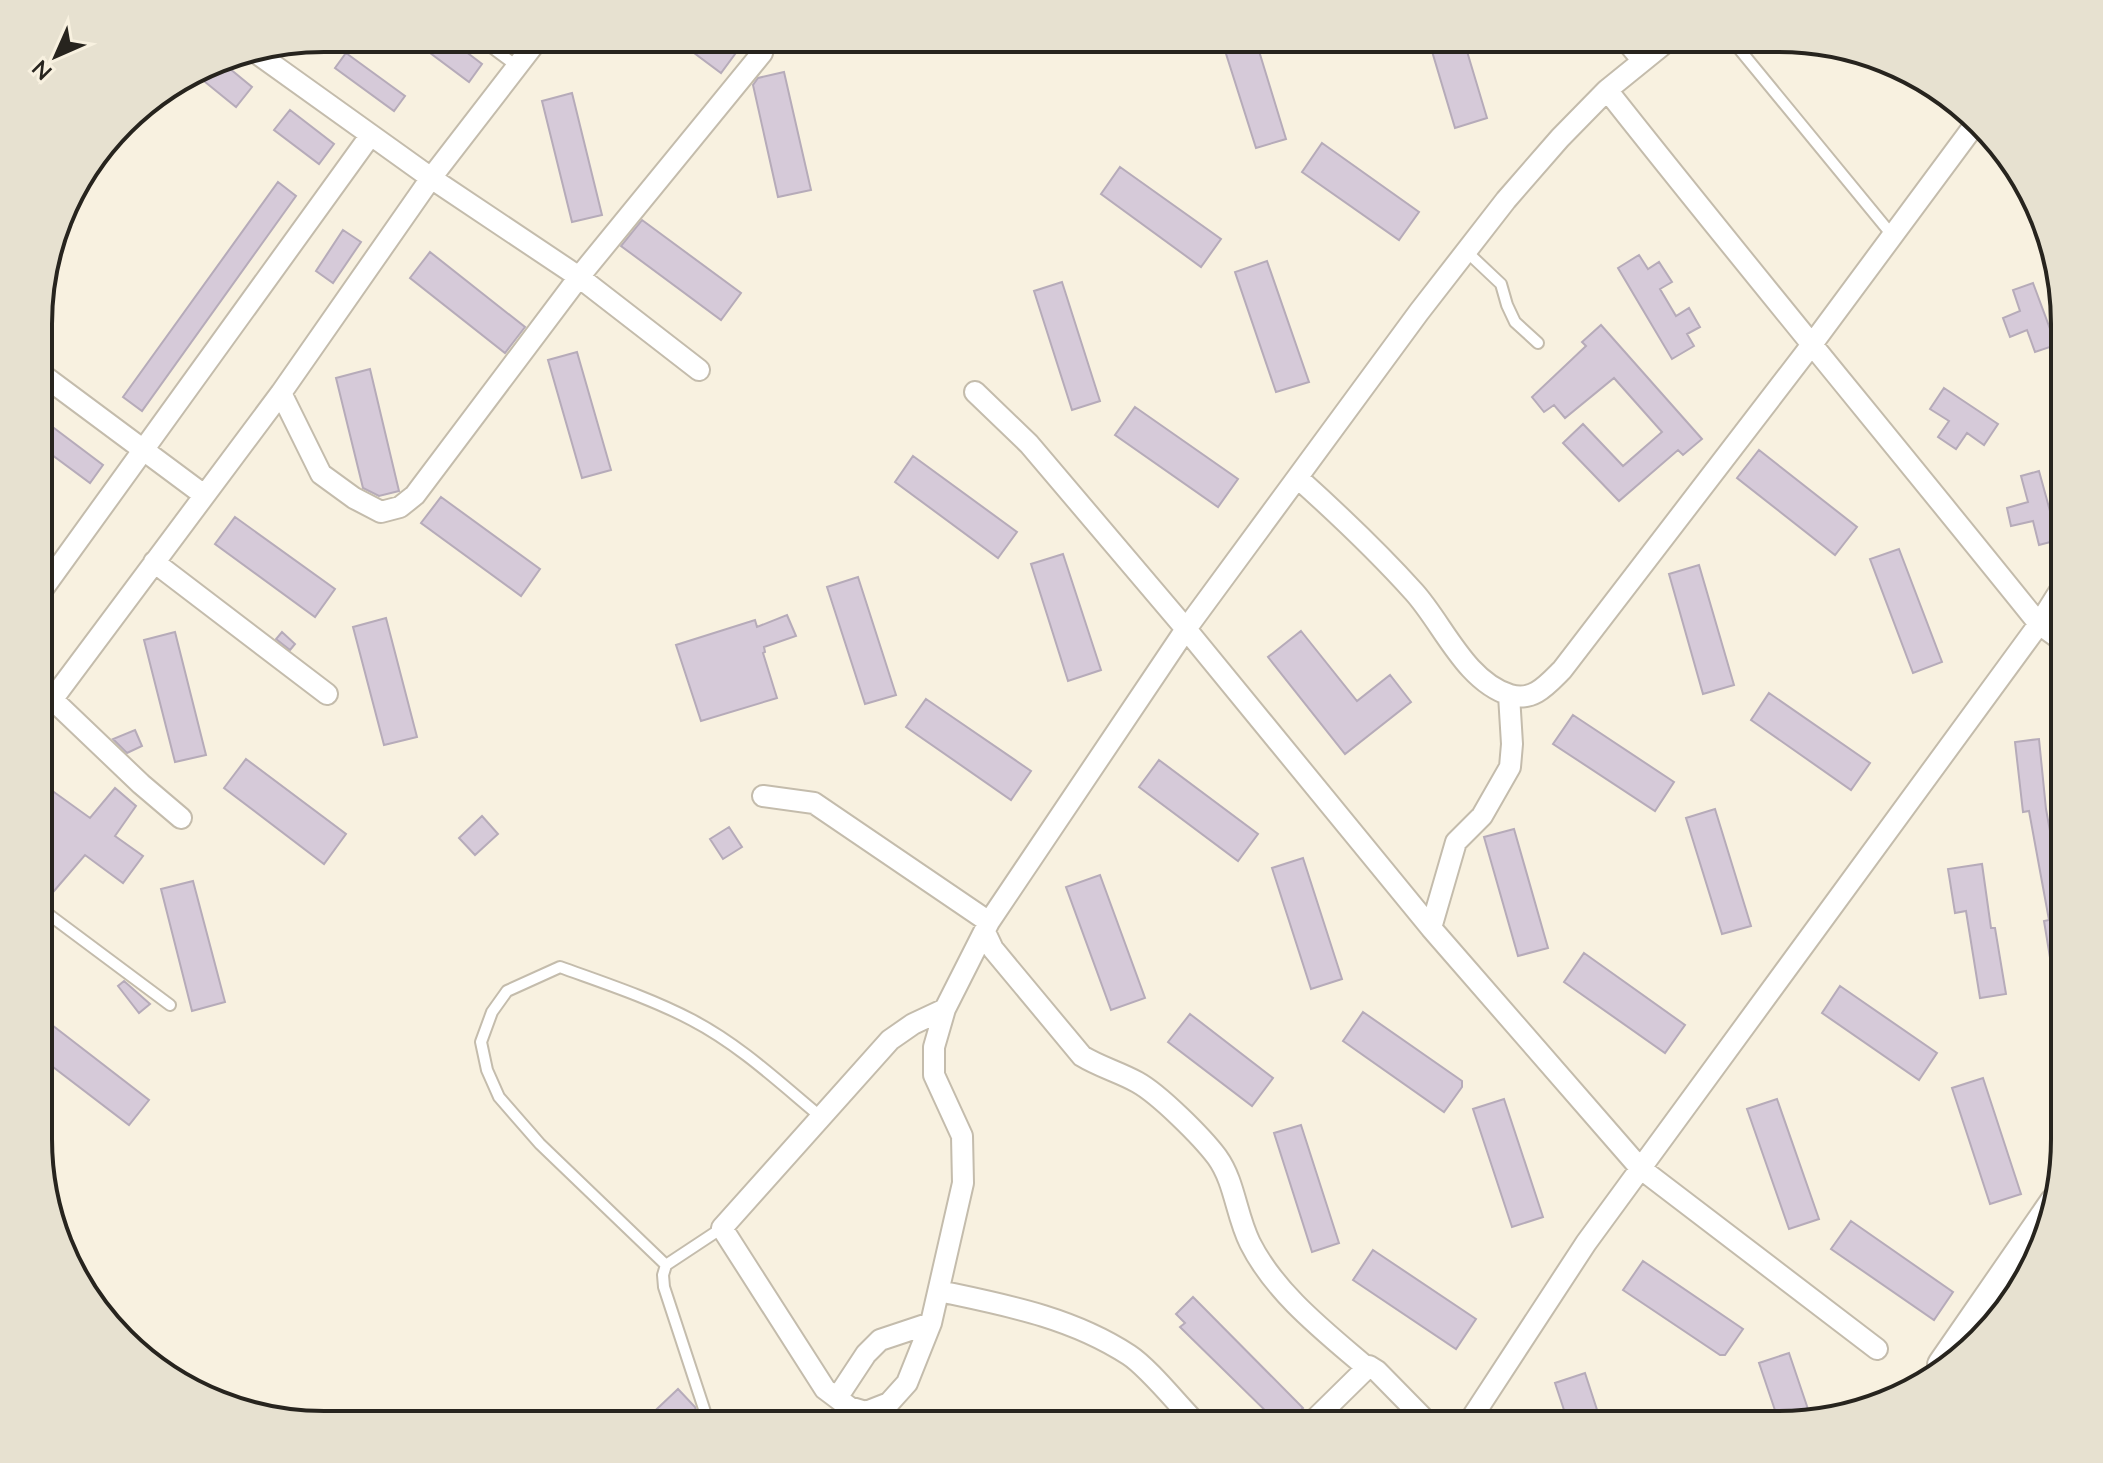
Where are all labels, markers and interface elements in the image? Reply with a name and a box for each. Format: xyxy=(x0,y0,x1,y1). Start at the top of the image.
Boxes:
north arrow xyxy=(16,16,96,96)
text: N xyxy=(26,55,57,86)

